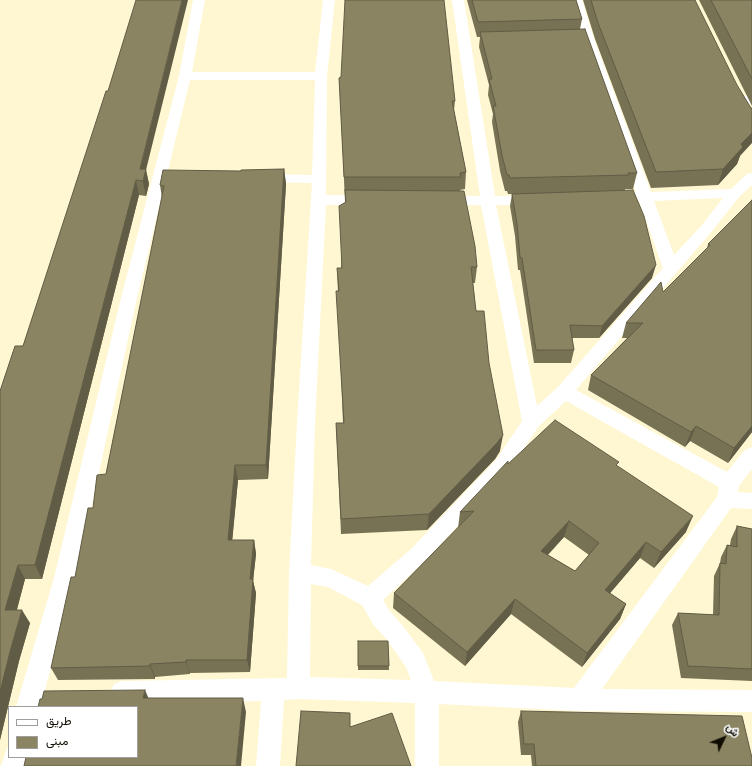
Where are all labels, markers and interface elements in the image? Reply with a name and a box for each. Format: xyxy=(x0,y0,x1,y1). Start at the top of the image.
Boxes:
legend xyxy=(8,706,138,758)
text: طريق xyxy=(46,713,71,728)
north arrow xyxy=(704,718,744,758)
text: ش xyxy=(723,720,742,739)
text: مبنى xyxy=(46,733,68,748)

